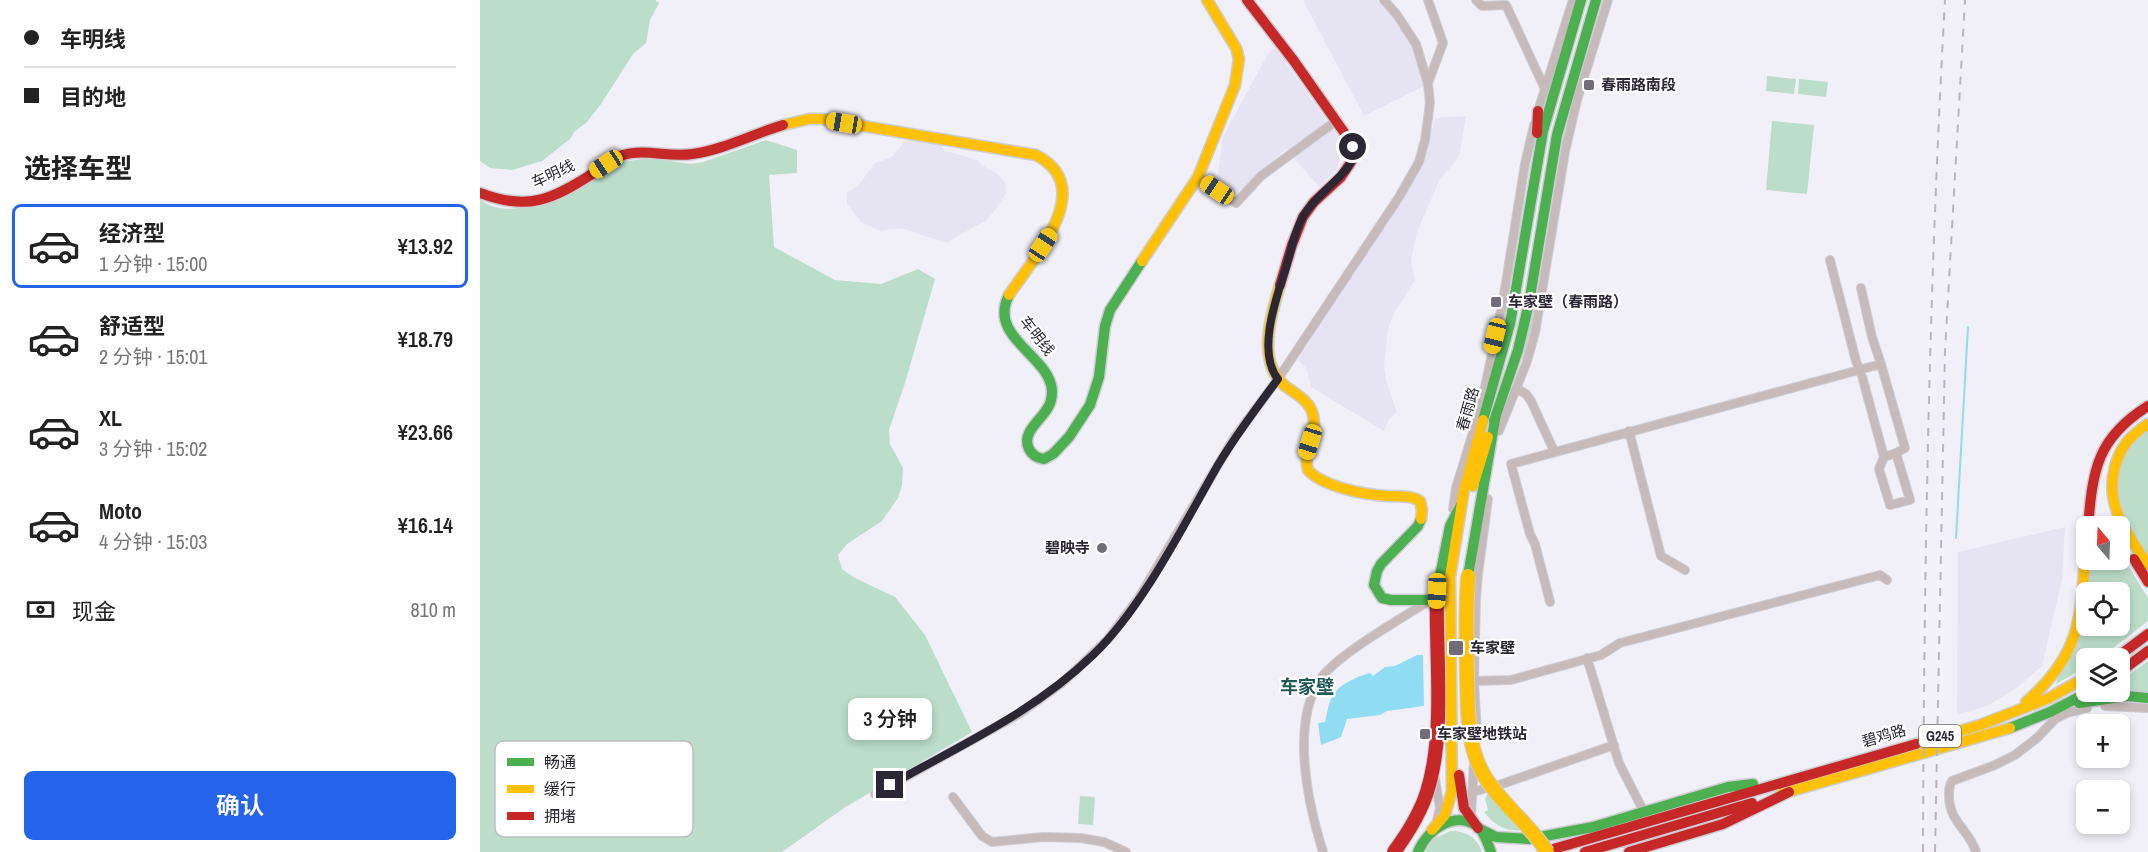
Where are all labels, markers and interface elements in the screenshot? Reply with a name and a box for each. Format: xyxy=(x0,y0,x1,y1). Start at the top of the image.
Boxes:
text: 车明线 xyxy=(60,24,126,54)
place label: 春雨路南段 xyxy=(1601,74,1676,95)
marker: 春雨路南段 xyxy=(1582,78,1596,92)
text: 目的地 xyxy=(60,82,126,112)
car xyxy=(825,111,863,135)
route start xyxy=(1339,133,1366,160)
car xyxy=(586,147,626,181)
text: 选择车型 xyxy=(24,150,132,186)
street label: 车明线 xyxy=(528,155,578,193)
car xyxy=(1197,172,1237,208)
text: 经济型 xyxy=(99,218,165,248)
icon: car xyxy=(27,219,81,273)
car xyxy=(1026,225,1060,265)
text: ¥13.92 xyxy=(398,231,453,261)
text: 1 分钟 · 15:00 xyxy=(99,250,207,277)
place label: 车家壁（春雨路） xyxy=(1508,291,1628,312)
marker: 车家壁（春雨路） xyxy=(1489,295,1503,309)
text: 舒适型 xyxy=(99,311,165,341)
street label: 车明线 xyxy=(1015,311,1060,360)
icon: car xyxy=(27,312,81,366)
car xyxy=(1482,316,1508,356)
text: ¥18.79 xyxy=(398,324,453,354)
text: 2 分钟 · 15:01 xyxy=(99,343,207,370)
street label: 春雨路 xyxy=(1451,384,1484,433)
text: XL xyxy=(99,403,122,433)
icon: car xyxy=(27,405,81,459)
text: ¥23.66 xyxy=(398,417,453,447)
car xyxy=(1296,422,1324,462)
text: 3 分钟 · 15:02 xyxy=(99,435,207,462)
text: Moto xyxy=(99,496,142,526)
icon: car xyxy=(27,498,81,552)
text: ¥16.14 xyxy=(398,510,453,540)
north arrow xyxy=(2076,516,2130,570)
map controls xyxy=(2076,516,2130,834)
text: 4 分钟 · 15:03 xyxy=(99,528,207,555)
place label: 碧映寺 xyxy=(1045,537,1090,558)
marker: 碧映寺 xyxy=(1095,541,1109,555)
car xyxy=(1427,573,1447,609)
button: locate xyxy=(2076,582,2130,636)
icon: cash xyxy=(24,593,57,626)
text: 现金 xyxy=(72,596,116,626)
text: 810 m xyxy=(410,596,456,623)
place label: 车家壁 xyxy=(1470,637,1515,658)
marker: 车家壁 xyxy=(1447,639,1465,657)
button: layers xyxy=(2076,648,2130,702)
district label: 车家壁 xyxy=(1280,674,1334,699)
callout: 3 分钟 xyxy=(848,698,932,740)
text: 3 分钟 xyxy=(863,705,917,732)
button: + xyxy=(2076,714,2130,768)
street label: 碧鸡路 xyxy=(1859,719,1908,752)
place label: 车家壁地铁站 xyxy=(1437,723,1527,744)
road number: G245 xyxy=(1919,725,1961,747)
marker: 车家壁地铁站 xyxy=(1418,727,1432,741)
legend xyxy=(495,741,693,837)
text: 畅通 xyxy=(544,751,576,773)
button: 确认 xyxy=(24,771,456,840)
route end xyxy=(876,771,903,798)
text: 缓行 xyxy=(544,778,576,800)
button: − xyxy=(2076,780,2130,834)
text: 拥堵 xyxy=(544,805,576,827)

